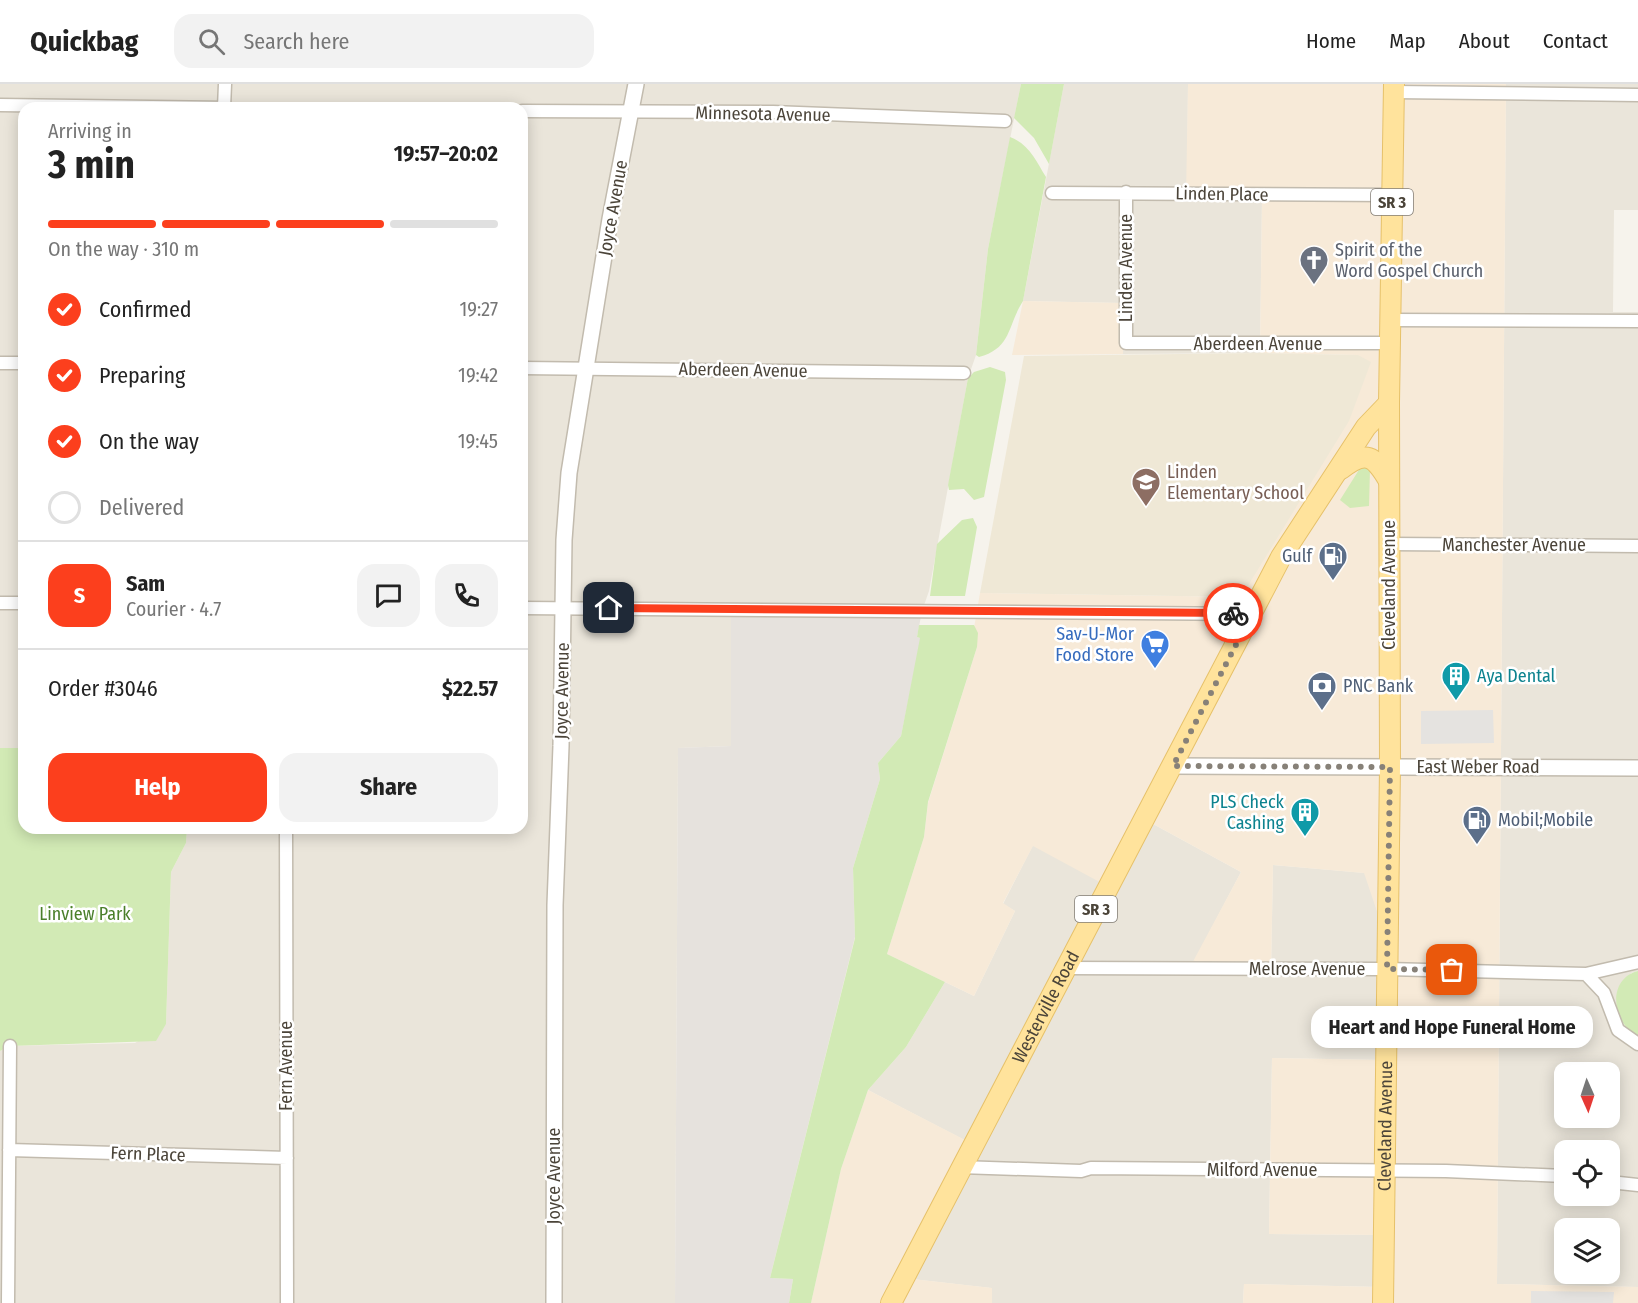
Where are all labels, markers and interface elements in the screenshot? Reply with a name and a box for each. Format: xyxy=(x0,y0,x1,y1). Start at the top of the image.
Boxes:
search box xyxy=(174,14,594,68)
text: Quickbag xyxy=(30,25,138,58)
icon: search xyxy=(195,25,228,58)
text: Search here xyxy=(243,28,349,55)
text: Home xyxy=(1306,28,1356,54)
text: Map xyxy=(1389,28,1426,54)
text: About xyxy=(1459,28,1510,54)
text: Contact xyxy=(1543,28,1608,54)
street label: Minnesota Avenue xyxy=(695,102,831,126)
text: Arriving in xyxy=(48,119,132,143)
text: 19:57–20:02 xyxy=(394,140,498,167)
text: 3 min xyxy=(48,142,135,188)
street label: Joyce Avenue xyxy=(594,158,632,258)
street label: Linden Place xyxy=(1175,182,1269,206)
road number: SR 3 xyxy=(1371,189,1413,215)
street label: Linden Avenue xyxy=(1115,214,1137,322)
text: On the way · 310 m xyxy=(48,237,199,261)
place label: Spirit of the Word Gospel Church xyxy=(1335,239,1483,282)
church icon: Spirit of the Word Gospel Church xyxy=(1298,244,1330,286)
icon: check xyxy=(48,293,81,326)
text: Confirmed xyxy=(99,296,192,323)
text: 19:27 xyxy=(459,297,498,321)
street label: Aberdeen Avenue xyxy=(1194,333,1323,355)
street label: Aberdeen Avenue xyxy=(678,358,808,382)
icon: check xyxy=(48,359,81,392)
text: Preparing xyxy=(99,362,185,389)
text: 19:42 xyxy=(458,363,498,387)
icon: check xyxy=(48,425,81,458)
text: On the way xyxy=(99,428,199,455)
text: 19:45 xyxy=(458,429,498,453)
place label: Linden Elementary School xyxy=(1167,461,1304,504)
school or university icon: Linden Elementary School xyxy=(1130,466,1162,508)
text: Delivered xyxy=(99,494,184,521)
street label: Cleveland Avenue xyxy=(1378,520,1400,650)
street label: Manchester Avenue xyxy=(1442,534,1586,556)
fuel station icon: Gulf xyxy=(1317,540,1349,582)
place label: Gulf xyxy=(1282,545,1313,567)
button: chat xyxy=(357,564,420,627)
button: phone xyxy=(435,564,498,627)
text: Sam xyxy=(126,570,165,597)
text: S xyxy=(74,582,85,609)
pin xyxy=(583,582,634,633)
courier xyxy=(1203,583,1263,643)
icon: home xyxy=(592,591,625,624)
text: Courier · 4.7 xyxy=(126,597,221,621)
icon: bike xyxy=(1217,597,1250,630)
place label: Sav-U-Mor Food Store xyxy=(1055,623,1135,666)
supermarket icon: Sav-U-Mor Food Store xyxy=(1139,628,1171,670)
street label: Joyce Avenue xyxy=(550,642,574,740)
building icon: Aya Dental xyxy=(1440,660,1472,702)
place label: Aya Dental xyxy=(1477,665,1556,687)
bank icon: PNC Bank xyxy=(1306,670,1338,712)
text: Order #3046 xyxy=(48,675,158,702)
text: $22.57 xyxy=(442,675,498,702)
place label: PNC Bank xyxy=(1343,675,1414,697)
button: Help xyxy=(48,753,267,822)
button: Share xyxy=(279,753,498,822)
street label: East Weber Road xyxy=(1416,756,1540,778)
place label: PLS Check Cashing xyxy=(1210,791,1285,834)
building icon: PLS Check Cashing xyxy=(1289,796,1321,838)
fuel station icon: Mobil;Mobile xyxy=(1461,804,1493,846)
place label: Mobil;Mobile xyxy=(1498,809,1593,831)
road number: SR 3 xyxy=(1075,896,1117,922)
park label: Linview Park xyxy=(39,903,131,925)
pin xyxy=(1426,944,1477,995)
street label: Westerville Road xyxy=(1007,947,1084,1067)
icon: bag xyxy=(1435,953,1468,986)
street label: Melrose Avenue xyxy=(1249,958,1365,980)
callout: Heart and Hope Funeral Home xyxy=(1311,1006,1593,1048)
text: Heart and Hope Funeral Home xyxy=(1328,1015,1576,1039)
street label: Fern Avenue xyxy=(275,1021,297,1111)
street label: Cleveland Avenue xyxy=(1373,1061,1397,1191)
north arrow xyxy=(1554,1062,1620,1128)
map controls xyxy=(1554,1062,1620,1284)
street label: Joyce Avenue xyxy=(543,1127,565,1224)
button: locate xyxy=(1554,1140,1620,1206)
street label: Fern Place xyxy=(110,1142,186,1166)
street label: Milford Avenue xyxy=(1207,1159,1317,1181)
button: layers xyxy=(1554,1218,1620,1284)

